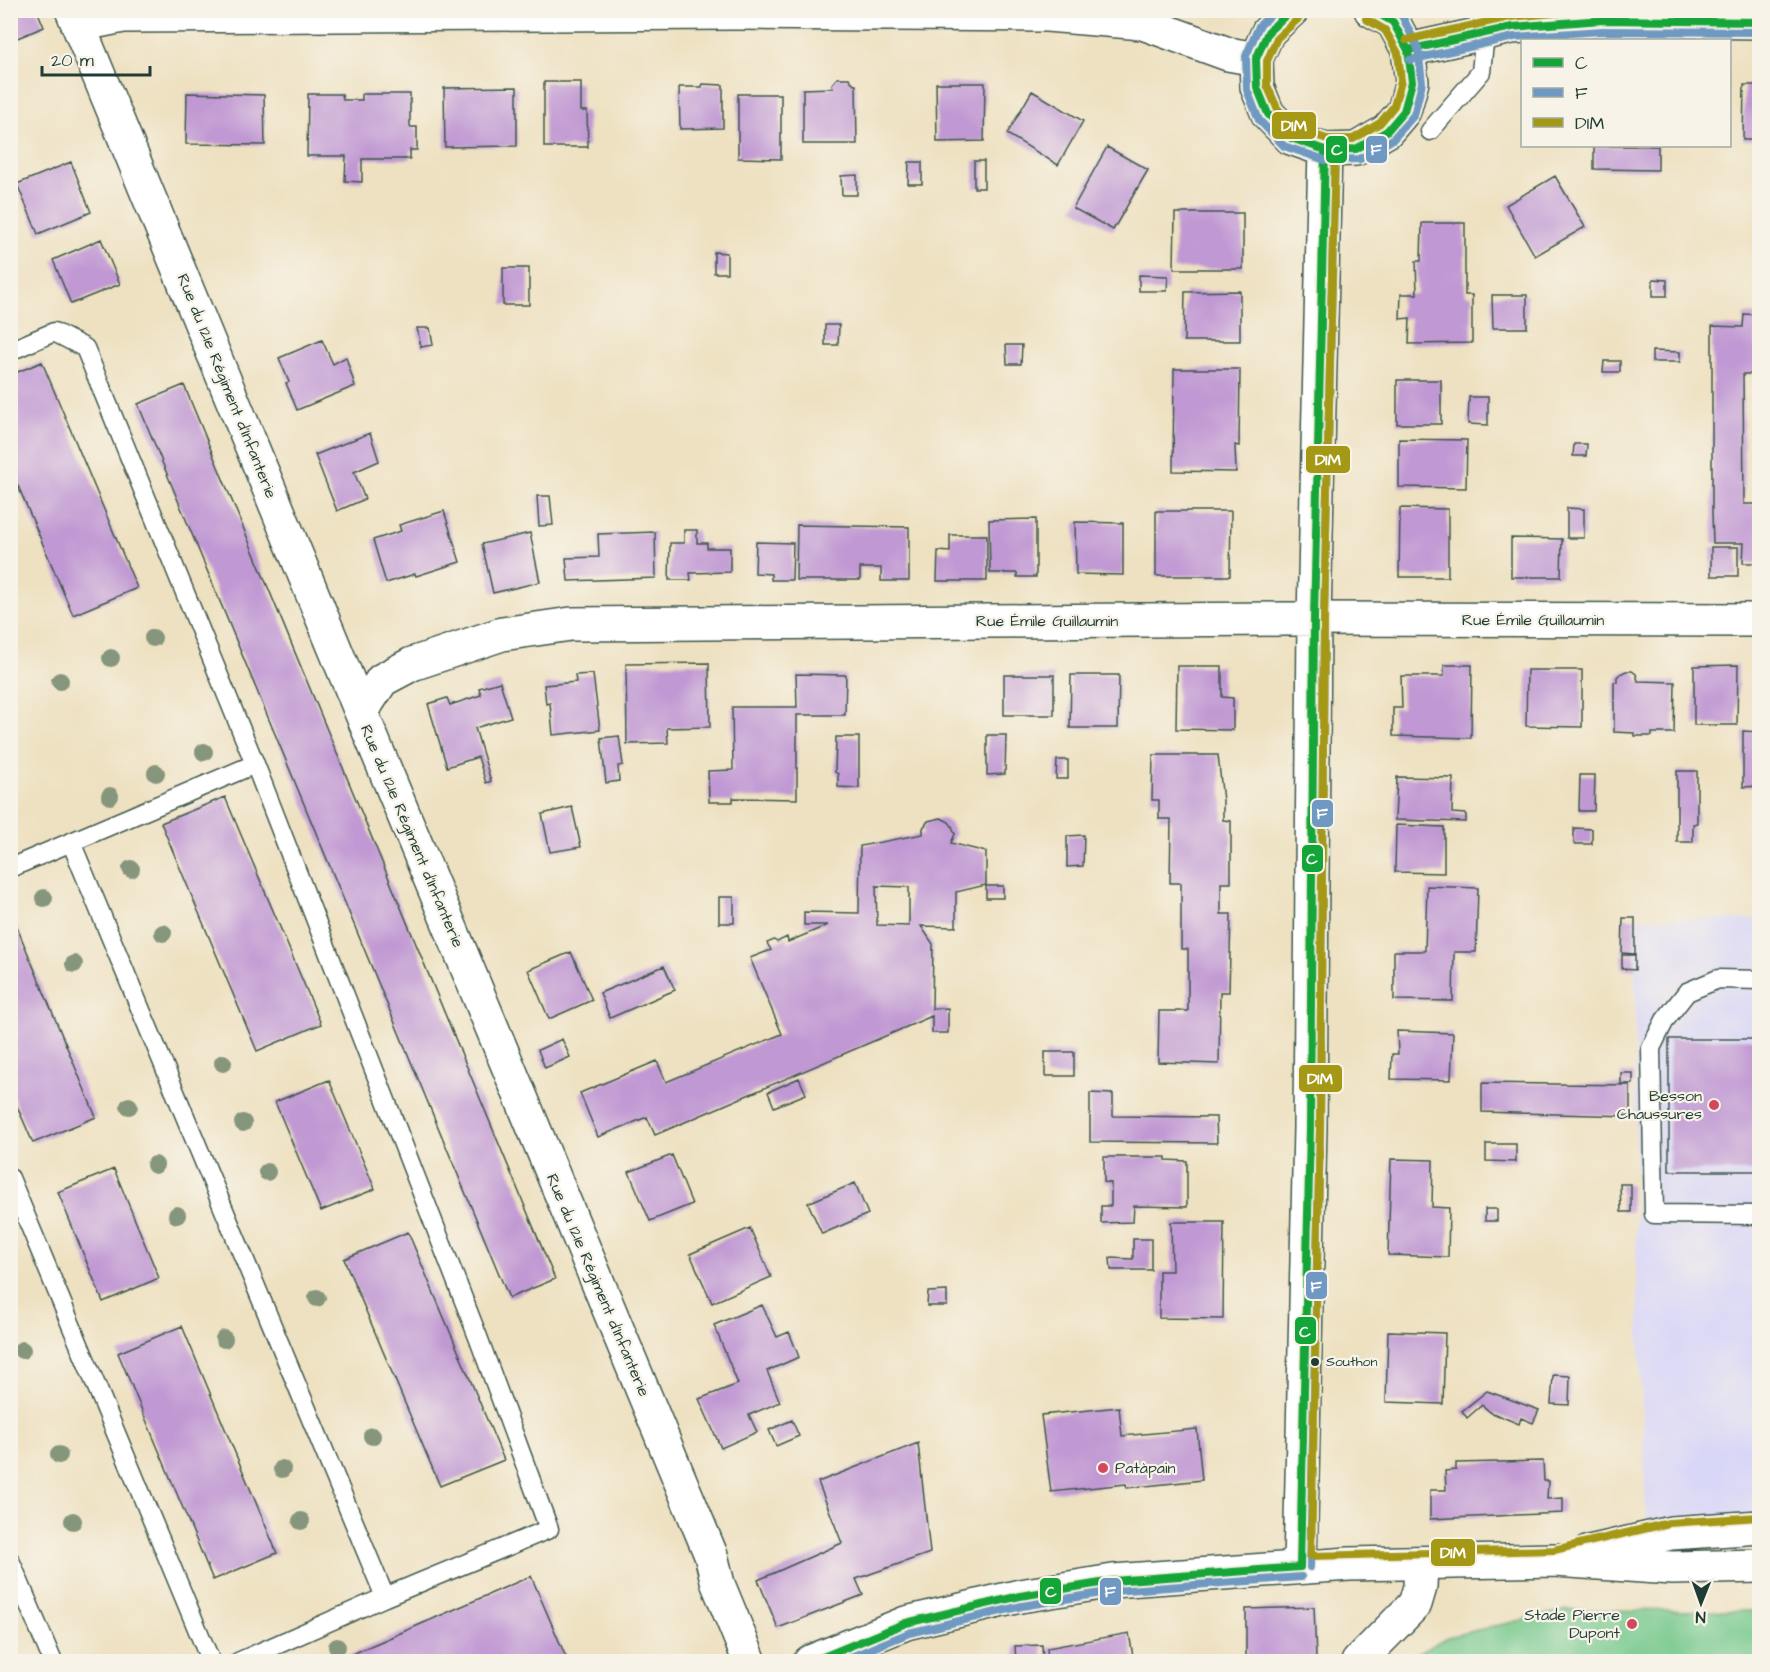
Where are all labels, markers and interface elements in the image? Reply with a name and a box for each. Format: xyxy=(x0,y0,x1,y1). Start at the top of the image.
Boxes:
scale bar xyxy=(42,39,150,77)
legend xyxy=(1521,39,1731,147)
text: 20 m xyxy=(51,48,94,73)
text: C xyxy=(1575,51,1588,76)
text: F xyxy=(1575,81,1588,106)
line badge: DIM xyxy=(1271,111,1317,140)
text: DIM xyxy=(1575,111,1604,136)
text: DIM xyxy=(1281,115,1307,137)
line badge: C xyxy=(1325,135,1348,164)
line badge: F xyxy=(1365,135,1388,164)
text: C xyxy=(1331,139,1343,161)
text: F xyxy=(1370,139,1382,161)
street label: Rue du 121e Régiment d'Infanterie xyxy=(171,271,282,502)
line badge: DIM xyxy=(1305,445,1351,474)
text: DIM xyxy=(1315,449,1341,471)
street label: Rue Émile Guillaumin xyxy=(1462,609,1604,631)
street label: Rue Émile Guillaumin xyxy=(976,610,1118,632)
street label: Rue du 121e Régiment d'Infanterie xyxy=(354,721,469,952)
line badge: F xyxy=(1311,799,1334,828)
text: F xyxy=(1316,803,1328,825)
line badge: C xyxy=(1301,844,1324,873)
text: C xyxy=(1306,848,1318,870)
line badge: DIM xyxy=(1298,1064,1343,1093)
text: DIM xyxy=(1307,1068,1333,1090)
place label: Besson Chaussures xyxy=(1617,1085,1702,1125)
marker: Besson Chaussures xyxy=(1707,1098,1721,1112)
street label: Rue du 121e Régiment d'Infanterie xyxy=(540,1170,655,1401)
line badge: F xyxy=(1305,1271,1328,1300)
text: F xyxy=(1310,1276,1322,1298)
line badge: C xyxy=(1294,1316,1317,1345)
text: C xyxy=(1299,1321,1311,1343)
place label: Southon xyxy=(1326,1352,1377,1372)
marker: Southon xyxy=(1309,1356,1321,1368)
place label: Patàpain xyxy=(1115,1457,1175,1479)
marker: Patàpain xyxy=(1096,1461,1110,1475)
line badge: DIM xyxy=(1430,1538,1476,1567)
text: DIM xyxy=(1440,1542,1466,1564)
north arrow xyxy=(1671,1573,1731,1633)
line badge: C xyxy=(1039,1577,1062,1605)
line badge: F xyxy=(1099,1577,1122,1606)
text: C xyxy=(1045,1581,1057,1603)
text: F xyxy=(1104,1581,1116,1603)
place label: Stade Pierre Dupont xyxy=(1524,1604,1621,1644)
text: N xyxy=(1696,1606,1706,1628)
marker: Stade Pierre Dupont xyxy=(1625,1617,1639,1631)

